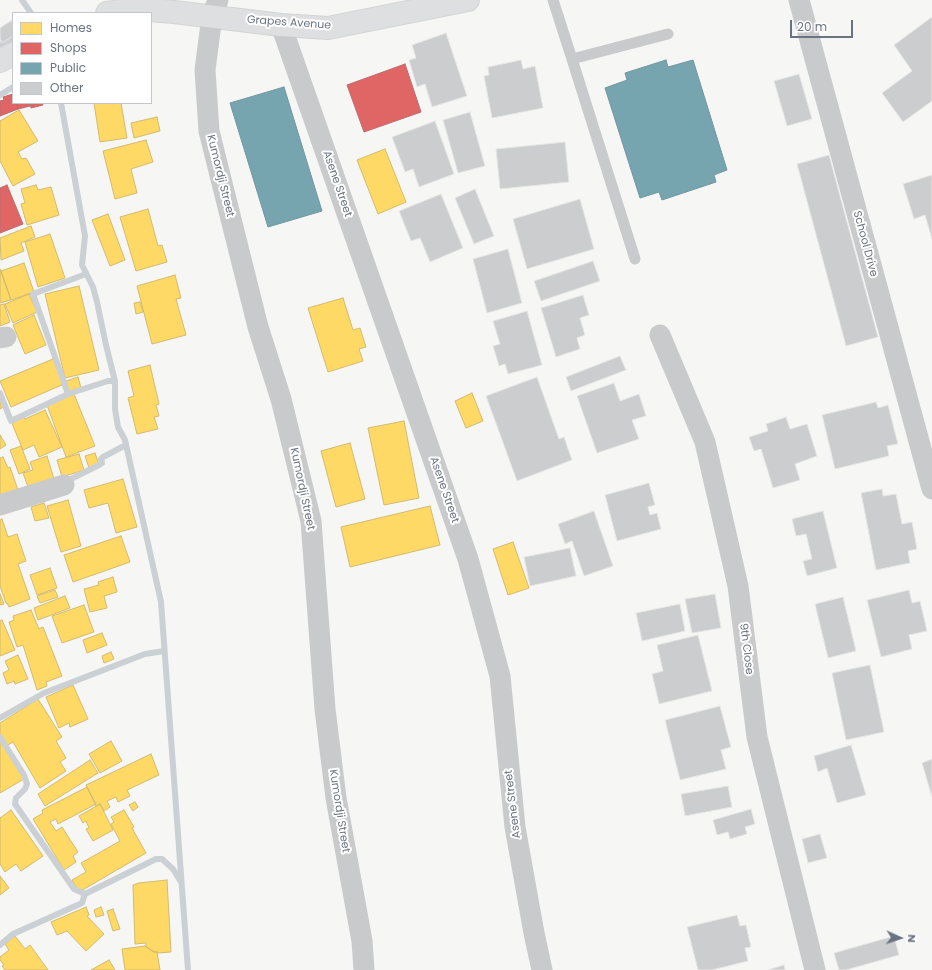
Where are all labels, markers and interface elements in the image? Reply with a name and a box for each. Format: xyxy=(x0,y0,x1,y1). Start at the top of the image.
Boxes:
legend xyxy=(12,12,152,104)
scale bar xyxy=(792,12,855,38)
street label: Grapes Avenue xyxy=(246,13,332,33)
text: 20 m xyxy=(797,18,827,35)
text: Homes xyxy=(50,19,92,36)
text: Shops xyxy=(50,39,87,56)
text: Public xyxy=(50,59,86,76)
text: Other xyxy=(50,79,83,96)
street label: Kumordji Street xyxy=(203,134,237,218)
street label: Asene Street xyxy=(320,149,354,219)
street label: School Drive xyxy=(850,210,880,278)
street label: Kumordji Street xyxy=(287,446,317,532)
street label: Asene Street xyxy=(427,455,461,525)
street label: 9th Close xyxy=(736,623,756,675)
street label: Kumordji Street xyxy=(326,768,352,854)
street label: Asene Street xyxy=(502,769,524,839)
north arrow xyxy=(880,918,920,958)
text: N xyxy=(904,934,920,943)

